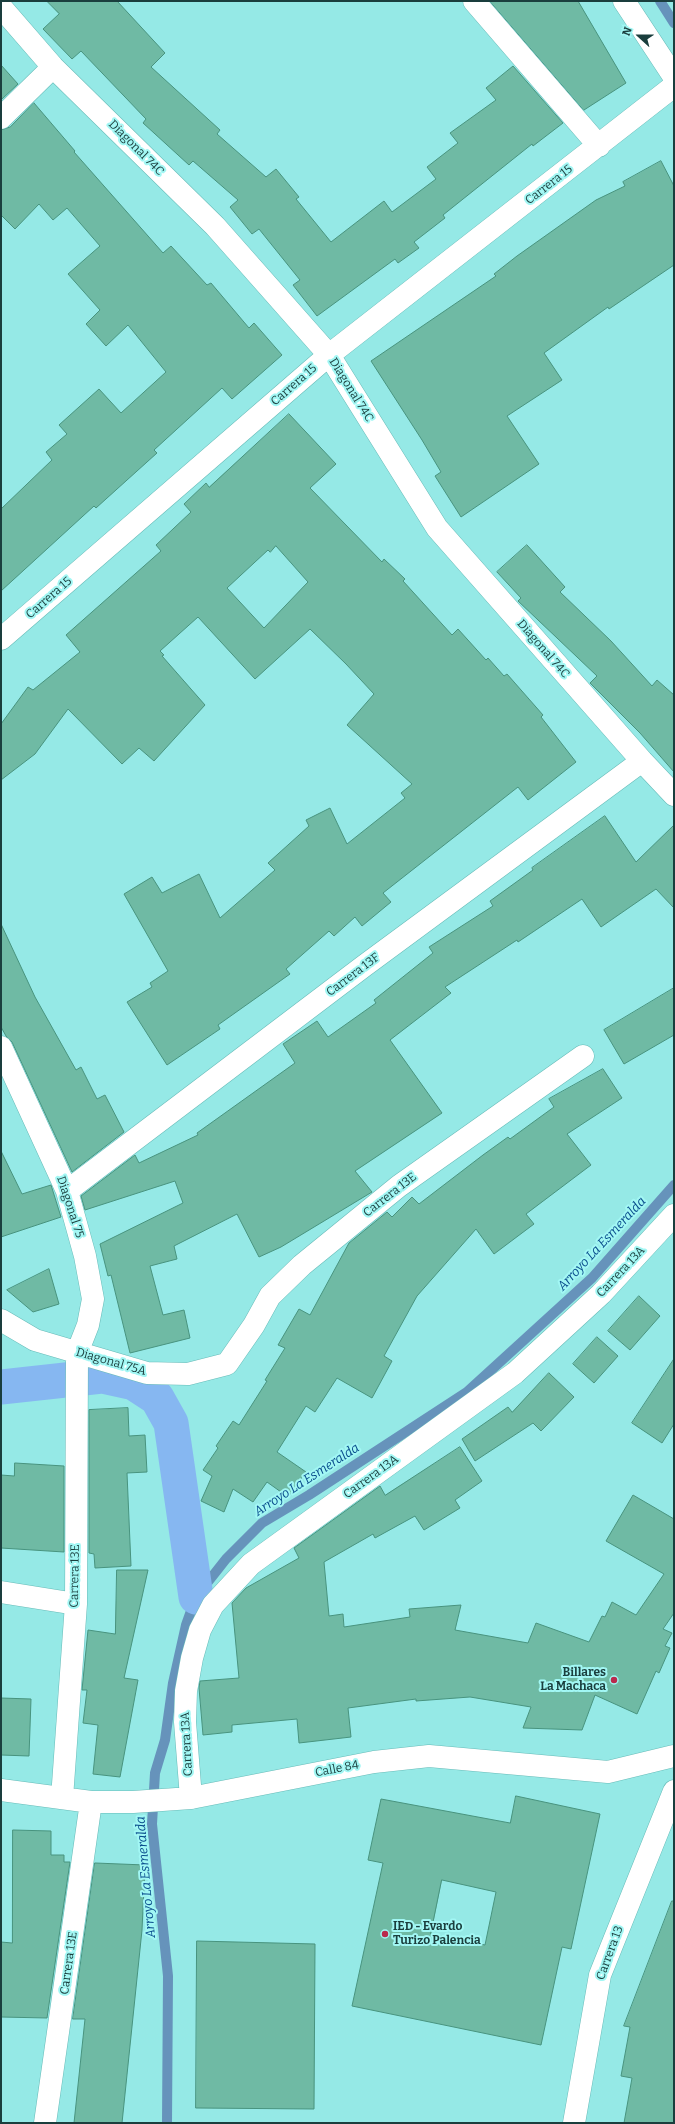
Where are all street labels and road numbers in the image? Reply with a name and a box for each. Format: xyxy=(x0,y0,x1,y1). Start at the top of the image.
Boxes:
street label: Diagonal 74C xyxy=(105,117,167,179)
street label: Carrera 15 xyxy=(523,162,575,208)
street label: Diagonal 74C xyxy=(326,355,376,425)
street label: Carrera 15 xyxy=(268,361,320,409)
street label: Carrera 15 xyxy=(23,574,75,622)
street label: Diagonal 74C xyxy=(514,617,572,681)
street label: Carrera 13F xyxy=(324,950,382,1000)
street label: Carrera 13E xyxy=(361,1170,419,1220)
street label: Diagonal 75 xyxy=(53,1174,87,1240)
street label: Carrera 13A xyxy=(594,1244,648,1300)
street label: Diagonal 75A xyxy=(74,1345,148,1379)
street label: Carrera 13A xyxy=(341,1452,401,1502)
street label: Carrera 13E xyxy=(67,1544,83,1608)
street label: Carrera 13A xyxy=(178,1711,196,1777)
street label: Calle 84 xyxy=(314,1758,360,1780)
street label: Carrera 13 xyxy=(594,1924,626,1982)
street label: Carrera 13E xyxy=(57,1931,81,1995)

